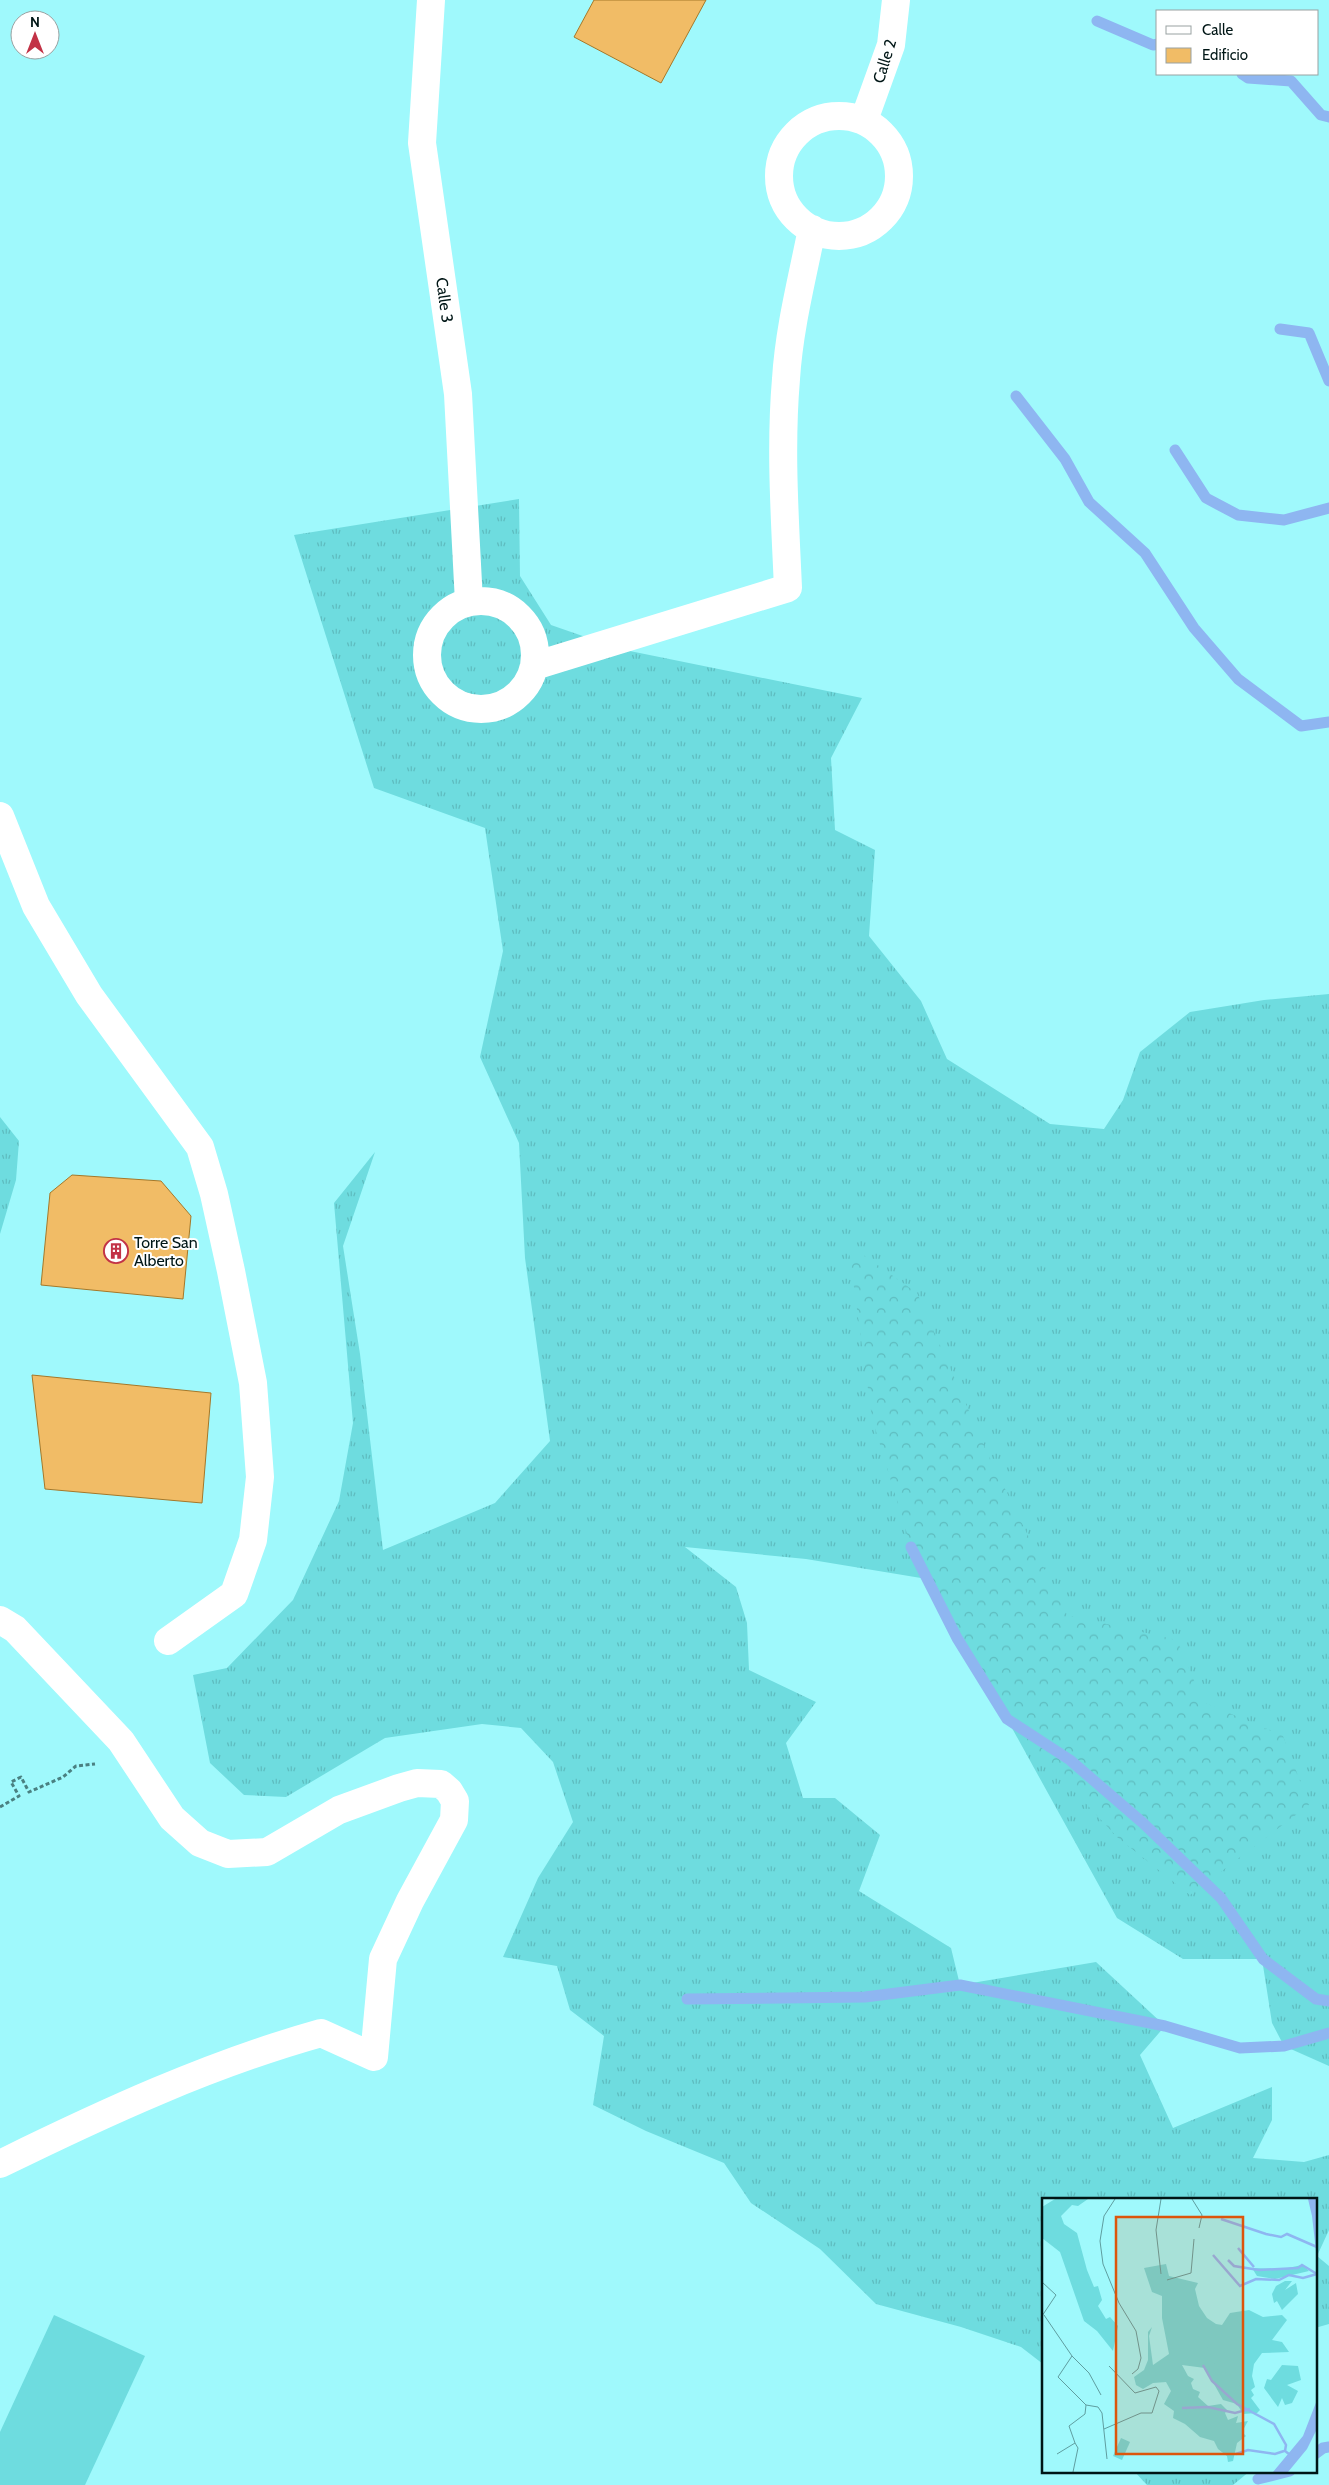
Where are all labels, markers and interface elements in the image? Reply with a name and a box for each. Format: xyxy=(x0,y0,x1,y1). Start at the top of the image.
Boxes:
north arrow xyxy=(10,10,60,60)
legend xyxy=(1156,10,1319,75)
text: N xyxy=(30,13,40,31)
text: Calle xyxy=(1202,21,1233,39)
street label: Calle 2 xyxy=(869,37,900,86)
text: Edificio xyxy=(1202,46,1248,64)
street label: Calle 3 xyxy=(432,276,457,324)
place label: Torre San Alberto xyxy=(134,1233,198,1270)
building icon: Torre San Alberto xyxy=(103,1238,129,1264)
inset map xyxy=(1042,2198,1316,2472)

